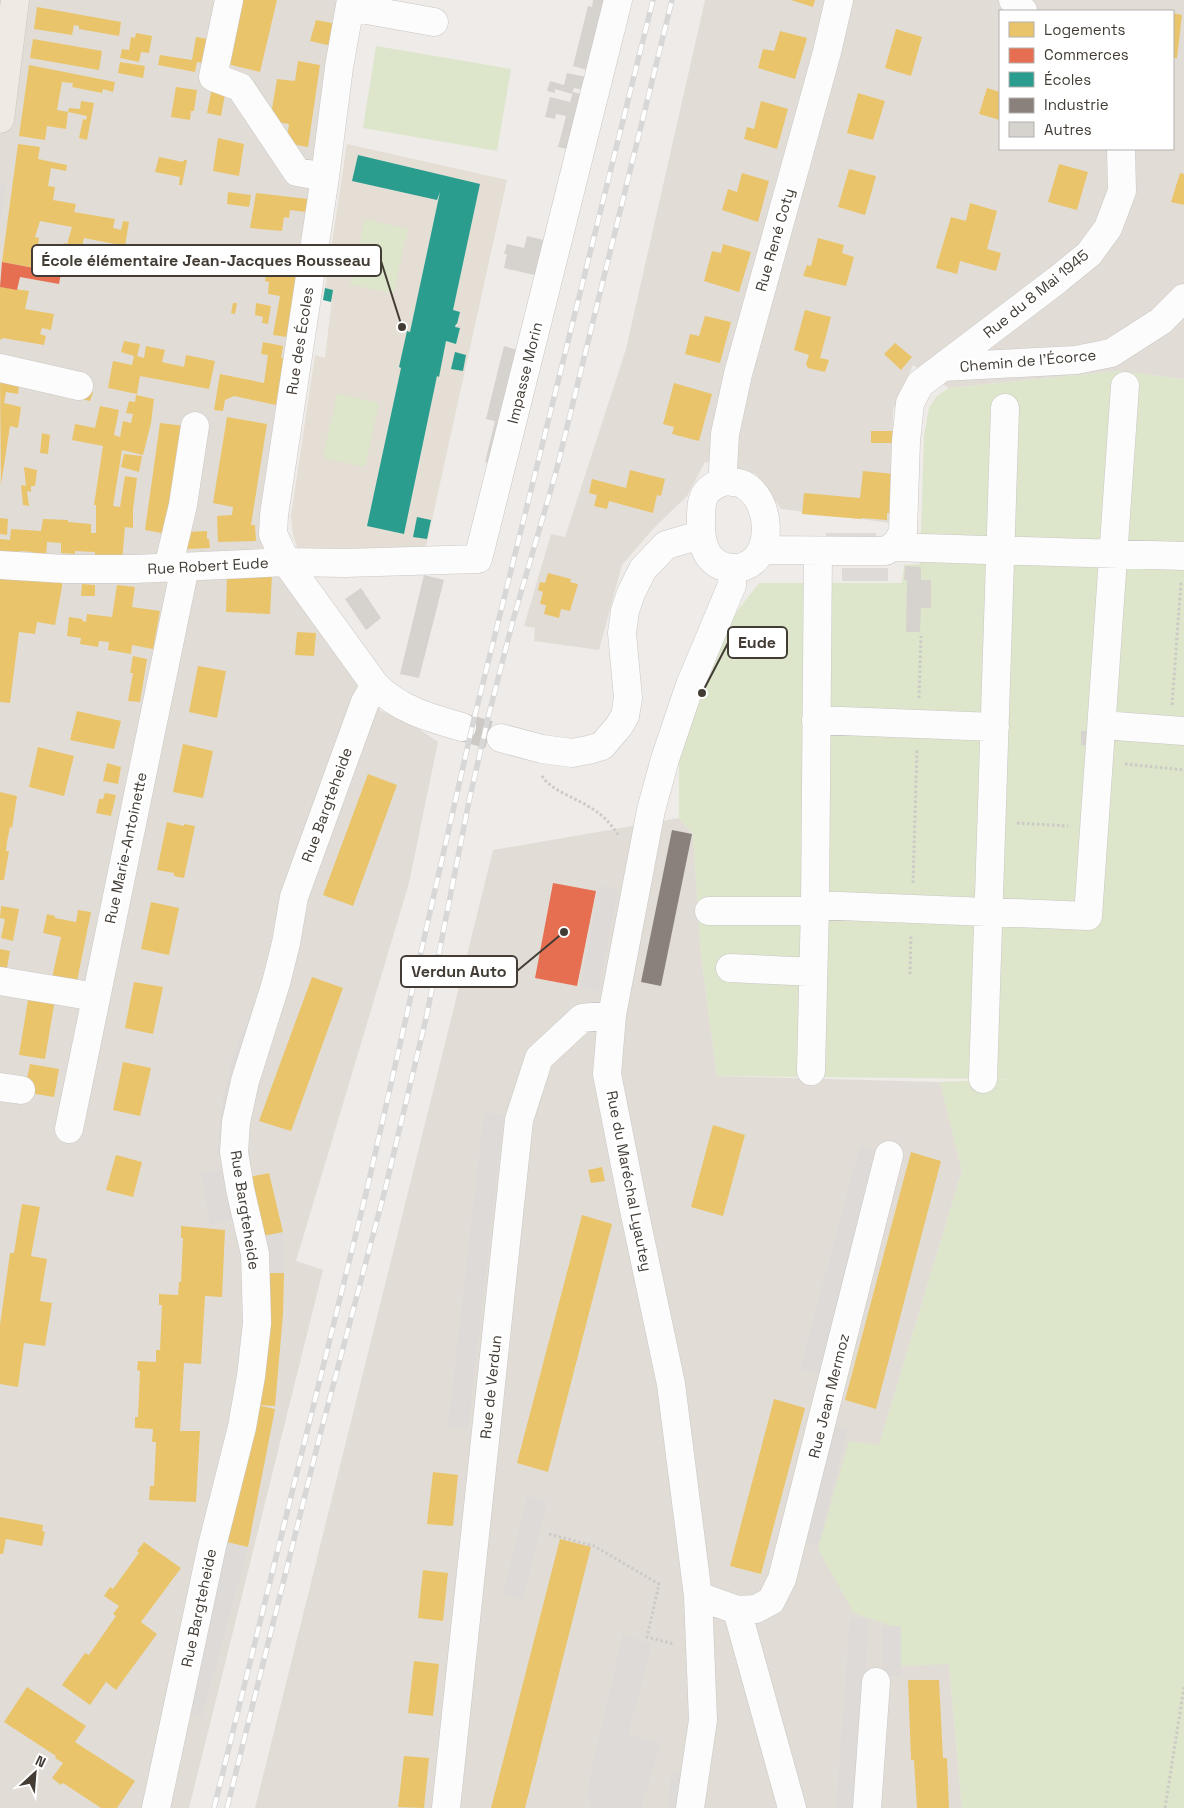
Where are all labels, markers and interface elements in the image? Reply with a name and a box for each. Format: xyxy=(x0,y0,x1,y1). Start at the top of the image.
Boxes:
legend xyxy=(999,10,1174,150)
text: Logements xyxy=(1044,20,1126,39)
text: Commerces xyxy=(1044,45,1129,64)
text: Écoles xyxy=(1044,70,1091,89)
text: Industrie xyxy=(1044,95,1109,114)
text: Autres xyxy=(1044,120,1092,139)
street label: Rue René Coty xyxy=(751,186,798,294)
callout: École élémentaire Jean-Jacques Rousseau xyxy=(32,245,381,276)
street label: Rue du 8 Mai 1945 xyxy=(979,245,1092,342)
text: École élémentaire Jean-Jacques Rousseau xyxy=(41,250,371,271)
street label: Rue des Écoles xyxy=(282,286,317,396)
street label: Impasse Morin xyxy=(503,320,546,426)
street label: Chemin de l'Écorce xyxy=(959,345,1097,376)
street label: Rue Robert Eude xyxy=(147,553,269,578)
callout: Eude xyxy=(728,627,787,658)
text: Eude xyxy=(738,632,776,653)
street label: Rue Bargteheide xyxy=(297,745,356,865)
street label: Rue Marie-Antoinette xyxy=(100,770,151,925)
callout: Verdun Auto xyxy=(401,956,517,987)
text: Verdun Auto xyxy=(411,961,507,982)
street label: Rue du Maréchal Lyautey xyxy=(603,1089,656,1273)
street label: Rue Bargteheide xyxy=(227,1149,264,1271)
street label: Rue Jean Mermoz xyxy=(804,1332,853,1460)
street label: Rue de Verdun xyxy=(476,1334,505,1440)
street label: Rue Bargteheide xyxy=(177,1547,220,1669)
north arrow xyxy=(10,1748,60,1798)
text: N xyxy=(33,1751,49,1771)

